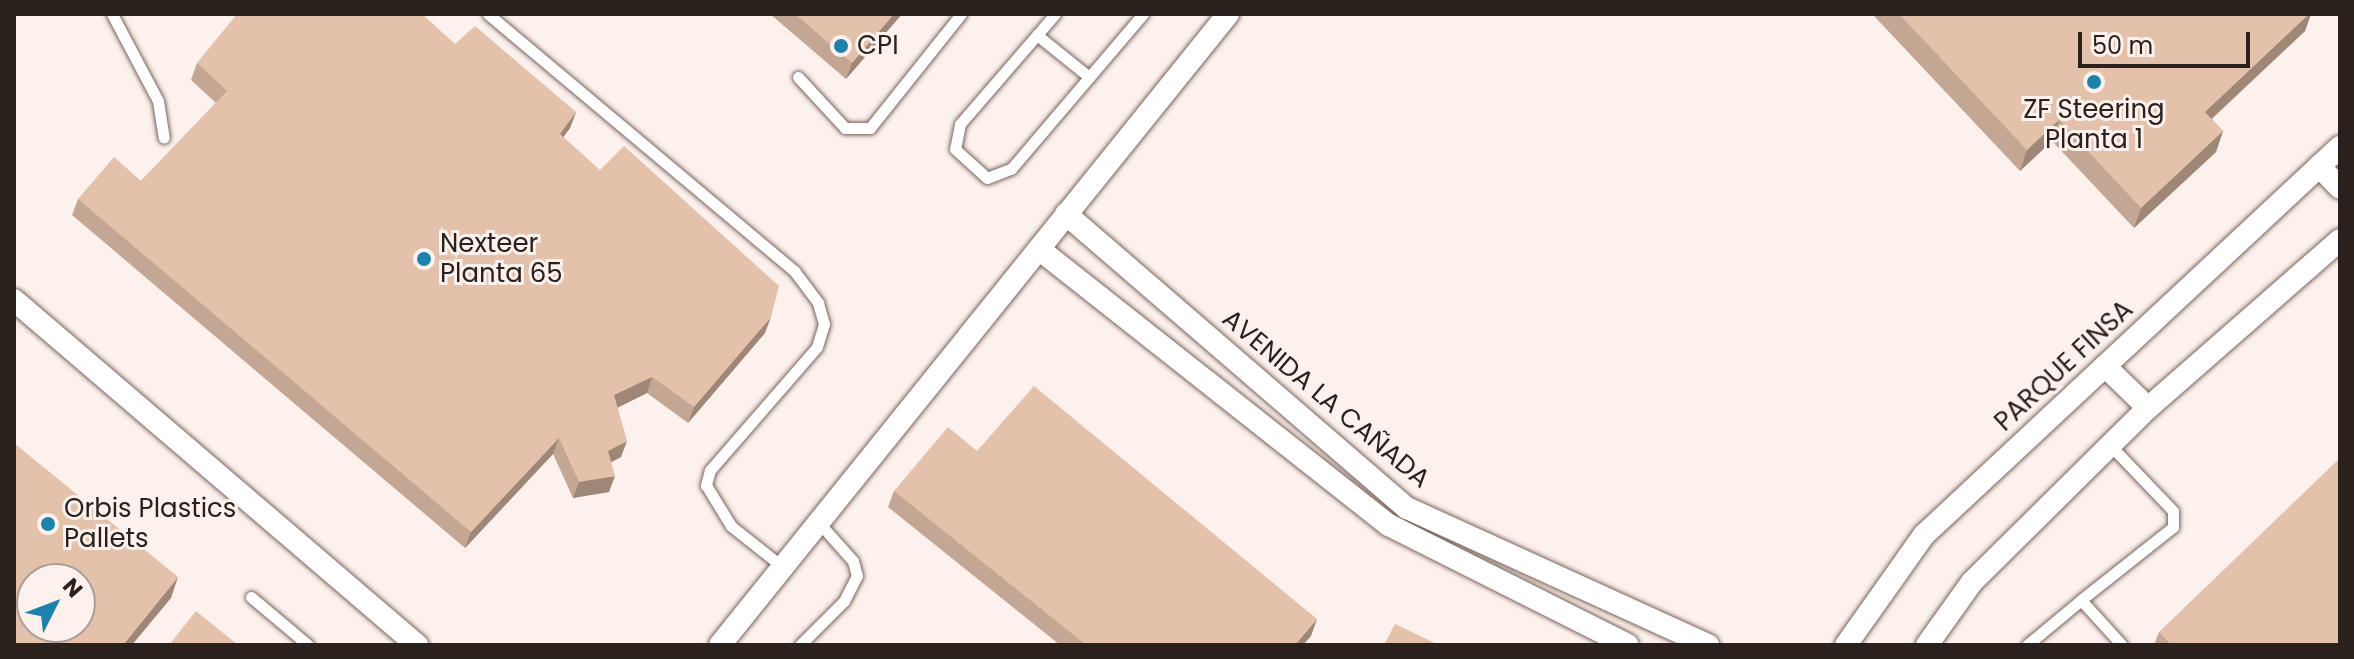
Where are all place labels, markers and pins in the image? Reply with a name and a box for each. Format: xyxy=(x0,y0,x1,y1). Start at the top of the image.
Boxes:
place label: CPI xyxy=(857,30,899,62)
marker: CPI xyxy=(832,37,850,55)
marker: ZF Steering Planta 1 xyxy=(2085,73,2103,91)
place label: ZF Steering Planta 1 xyxy=(2023,94,2165,156)
place label: Nexteer Planta 65 xyxy=(440,228,562,290)
marker: Nexteer Planta 65 xyxy=(415,250,433,268)
place label: Orbis Plastics Pallets xyxy=(64,493,236,554)
marker: Orbis Plastics Pallets xyxy=(39,515,57,533)

